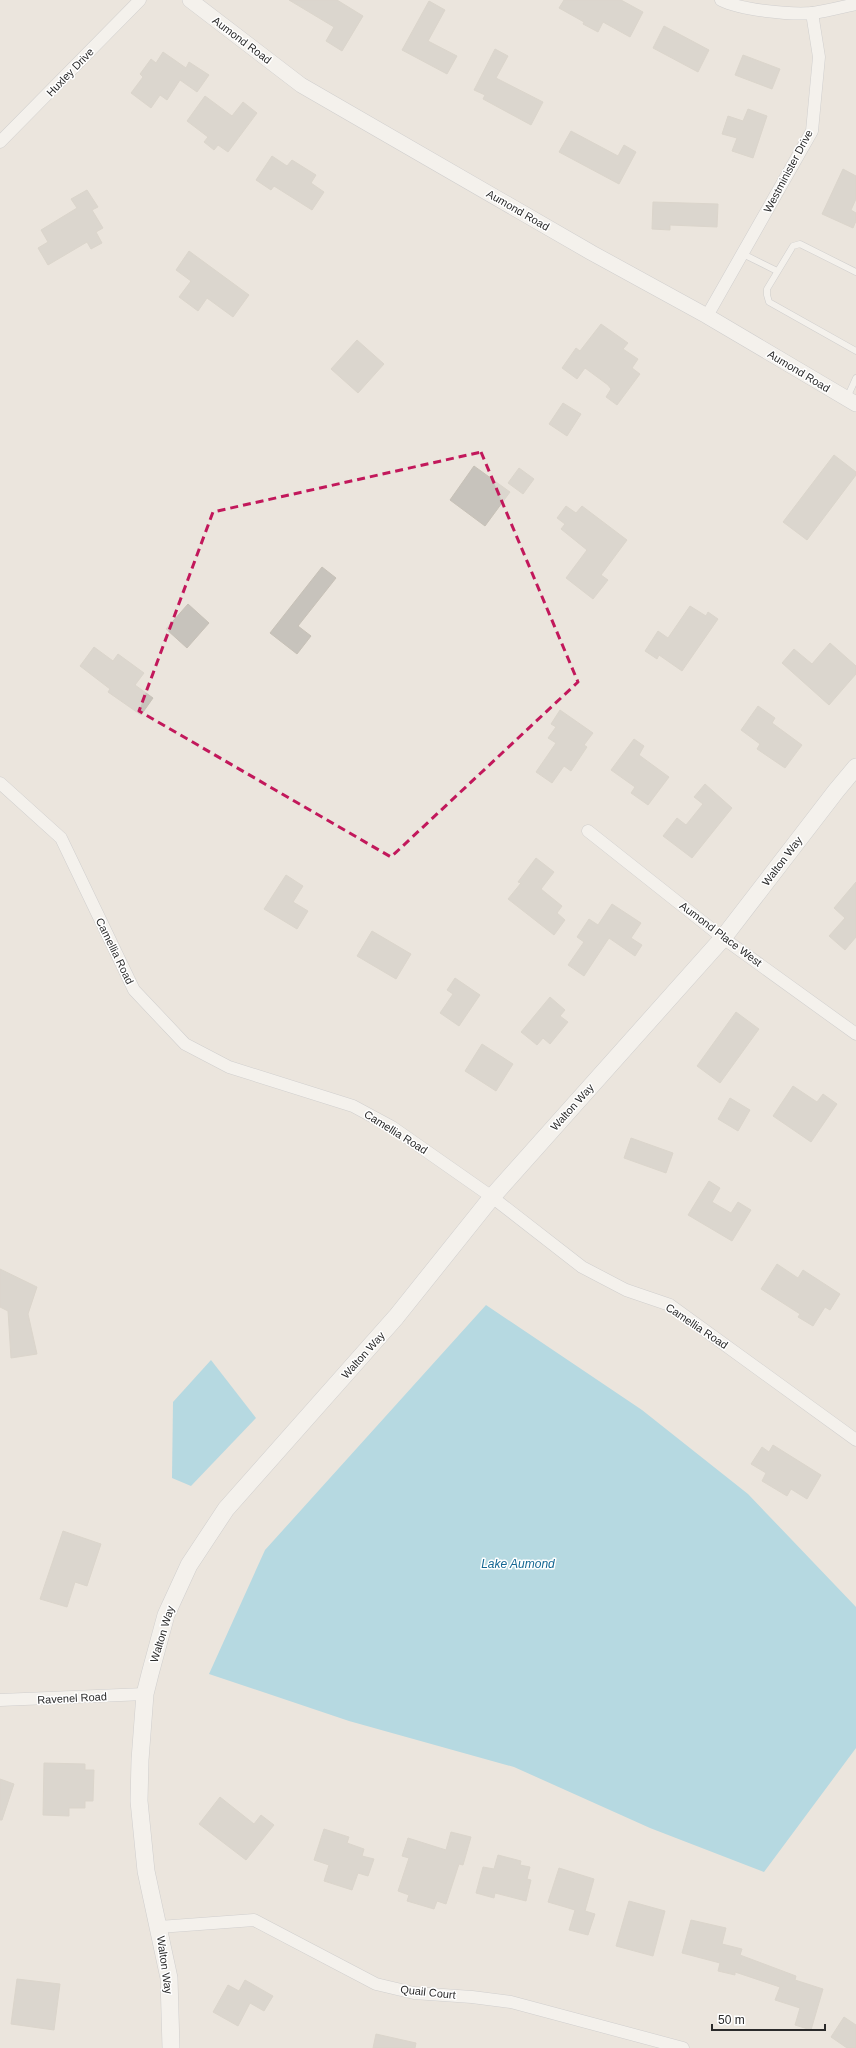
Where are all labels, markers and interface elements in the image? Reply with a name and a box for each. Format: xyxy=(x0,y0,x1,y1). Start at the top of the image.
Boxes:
street label: Aumond Road xyxy=(210,14,274,66)
street label: Huxley Drive xyxy=(44,45,96,99)
street label: Westminister Drive xyxy=(761,128,815,214)
street label: Aumond Road xyxy=(485,187,551,233)
street label: Aumond Road xyxy=(766,348,832,394)
street label: Walton Way xyxy=(760,834,805,888)
street label: Aumond Place West xyxy=(678,899,764,969)
street label: Camellia Road xyxy=(94,916,136,986)
street label: Walton Way xyxy=(548,1081,596,1133)
street label: Camellia Road xyxy=(362,1108,430,1156)
street label: Camellia Road xyxy=(664,1301,730,1351)
street label: Walton Way xyxy=(339,1329,387,1381)
water label: Lake Aumond xyxy=(481,1557,555,1571)
street label: Walton Way xyxy=(148,1604,176,1664)
street label: Ravenel Road xyxy=(37,1690,107,1706)
street label: Walton Way xyxy=(155,1935,175,1995)
street label: Quail Court xyxy=(400,1983,456,2001)
scale bar xyxy=(712,2006,825,2032)
text: 50 m xyxy=(718,2013,745,2027)

